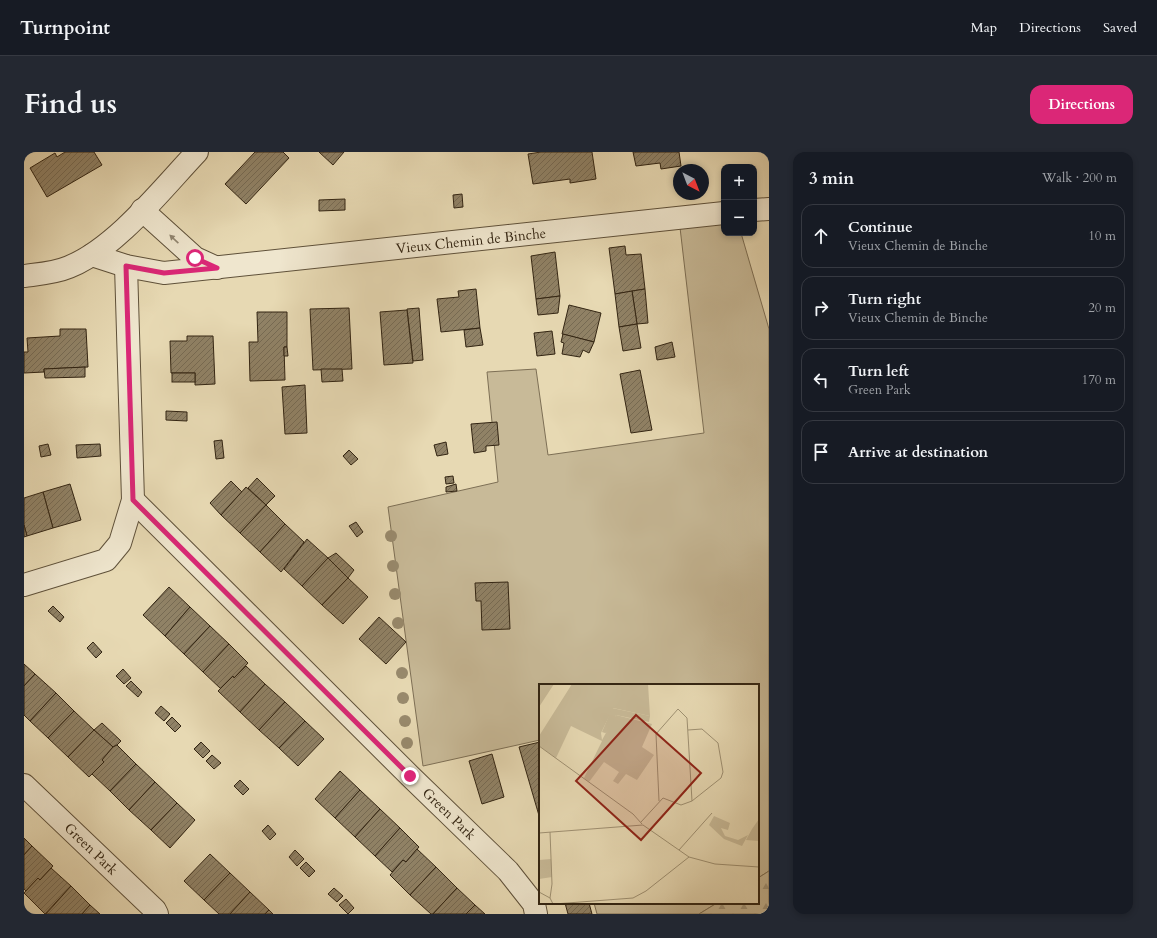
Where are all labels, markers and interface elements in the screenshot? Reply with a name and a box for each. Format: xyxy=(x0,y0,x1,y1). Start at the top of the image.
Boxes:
text: Turnpoint xyxy=(20,15,110,41)
text: Map xyxy=(971,18,997,37)
text: Directions xyxy=(1019,18,1081,37)
text: Saved xyxy=(1103,18,1137,37)
text: Find us xyxy=(24,85,117,123)
button: Directions xyxy=(1030,85,1133,124)
north arrow xyxy=(673,164,709,200)
map controls xyxy=(721,164,757,236)
button: + xyxy=(721,164,757,200)
text: 3 min xyxy=(809,167,854,190)
text: Walk · 200 m xyxy=(1042,169,1117,187)
button: − xyxy=(721,200,757,236)
text: Continue xyxy=(848,217,913,237)
street label: Vieux Chemin de Binche xyxy=(395,224,547,258)
icon: ahead xyxy=(810,225,832,247)
text: 10 m xyxy=(1088,227,1116,245)
one-way arrow xyxy=(169,235,178,244)
text: Vieux Chemin de Binche xyxy=(848,237,988,255)
route start xyxy=(186,249,204,267)
text: Turn right xyxy=(848,289,921,309)
icon: right xyxy=(810,297,832,319)
text: 20 m xyxy=(1088,299,1116,317)
text: Vieux Chemin de Binche xyxy=(848,309,988,327)
text: Turn left xyxy=(848,361,909,381)
icon: left xyxy=(810,369,832,391)
text: 170 m xyxy=(1082,371,1116,389)
text: Green Park xyxy=(848,381,911,399)
icon: arrive xyxy=(810,441,832,463)
text: Arrive at destination xyxy=(848,442,988,462)
inset map xyxy=(539,684,759,904)
route end xyxy=(401,767,419,785)
street label: Green Park xyxy=(418,784,480,845)
street label: Green Park xyxy=(60,819,122,880)

